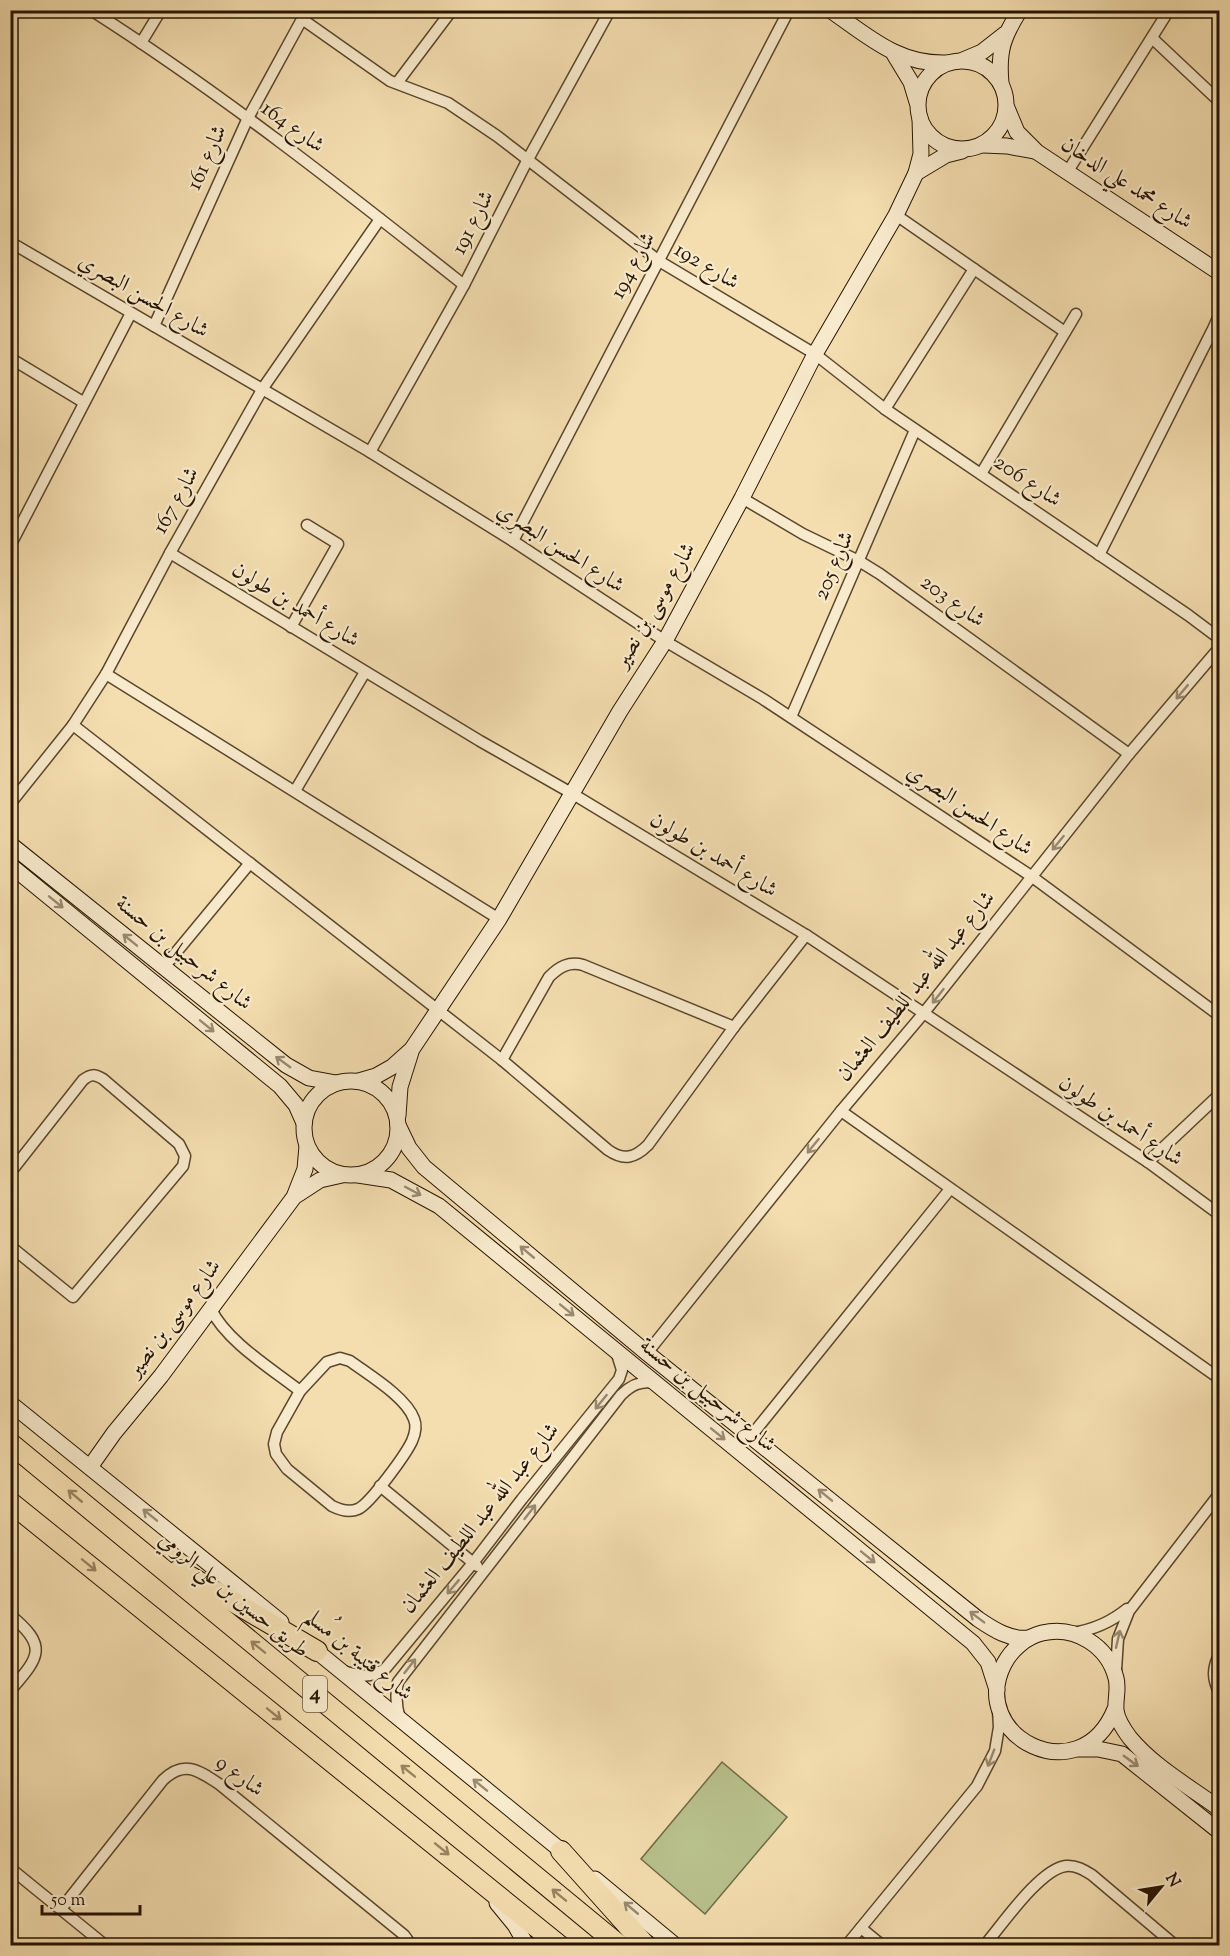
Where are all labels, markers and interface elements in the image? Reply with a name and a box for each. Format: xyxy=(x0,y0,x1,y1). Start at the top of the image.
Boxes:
street label: شارع 164 xyxy=(253,94,331,162)
street label: شارع 161 xyxy=(179,120,237,196)
street label: شارع محمد علي الدخان xyxy=(1052,129,1198,241)
street label: شارع 191 xyxy=(444,185,504,261)
street label: شارع 194 xyxy=(603,227,665,305)
street label: شارع 192 xyxy=(667,235,745,299)
street label: شارع الحسن البصري xyxy=(72,247,214,347)
street label: شارع 206 xyxy=(987,448,1067,516)
street label: شارع 167 xyxy=(145,462,209,540)
street label: شارع الحسن البصري xyxy=(490,496,630,602)
street label: شارع 205 xyxy=(806,526,864,606)
street label: شارع موسى بن نصير xyxy=(606,537,705,677)
street label: شارع أحمد بن طولون xyxy=(225,553,366,657)
street label: شارع 203 xyxy=(913,567,991,637)
one-way arrow xyxy=(1175,684,1188,700)
street label: شارع الحسن البصري xyxy=(899,757,1039,865)
street label: شارع أحمد بن طولون xyxy=(643,803,784,907)
one-way arrow xyxy=(1052,835,1065,851)
street label: شارع عبد الله عبد اللطيف العثمان xyxy=(827,882,1004,1089)
street label: شارع شرحبيل بن حسنة xyxy=(108,889,258,1019)
one-way arrow xyxy=(48,896,64,909)
one-way arrow xyxy=(123,934,139,947)
one-way arrow xyxy=(931,988,944,1004)
one-way arrow xyxy=(198,1019,214,1032)
one-way arrow xyxy=(275,1056,291,1069)
street label: شارع أحمد بن طولون xyxy=(1051,1067,1190,1176)
one-way arrow xyxy=(806,1138,819,1154)
one-way arrow xyxy=(404,1185,422,1197)
one-way arrow xyxy=(519,1246,535,1259)
street label: شارع موسى بن نصير xyxy=(119,1253,230,1386)
one-way arrow xyxy=(559,1304,575,1317)
street label: شارع شرحبيل بن حسنة xyxy=(632,1331,782,1461)
one-way arrow xyxy=(595,1394,608,1410)
street label: شارع عبد الله عبد اللطيف العثمان xyxy=(391,1414,568,1621)
one-way arrow xyxy=(709,1427,725,1440)
one-way arrow xyxy=(818,1488,833,1502)
one-way arrow xyxy=(68,1489,83,1503)
one-way arrow xyxy=(523,1505,536,1521)
one-way arrow xyxy=(142,1509,158,1522)
street label: طريق حسين بن علي الرومي xyxy=(149,1525,315,1669)
one-way arrow xyxy=(860,1551,876,1564)
one-way arrow xyxy=(81,1558,96,1572)
one-way arrow xyxy=(447,1579,460,1595)
street label: شارع قتيبة بن مُسلم xyxy=(294,1598,422,1713)
one-way arrow xyxy=(969,1611,985,1624)
one-way arrow xyxy=(1113,1630,1125,1649)
one-way arrow xyxy=(251,1640,266,1654)
one-way arrow xyxy=(404,1659,417,1675)
road number: 4 xyxy=(303,1676,327,1712)
one-way arrow xyxy=(265,1707,281,1720)
street label: شارع 9 xyxy=(208,1748,270,1806)
one-way arrow xyxy=(985,1749,996,1767)
one-way arrow xyxy=(1122,1754,1138,1767)
one-way arrow xyxy=(401,1764,416,1778)
one-way arrow xyxy=(472,1778,488,1791)
one-way arrow xyxy=(434,1842,450,1855)
north arrow xyxy=(1131,1857,1191,1917)
text: N xyxy=(1159,1869,1185,1892)
scale bar xyxy=(42,1878,140,1916)
text: 50 m xyxy=(50,1888,86,1914)
one-way arrow xyxy=(552,1888,567,1902)
one-way arrow xyxy=(624,1901,639,1915)

